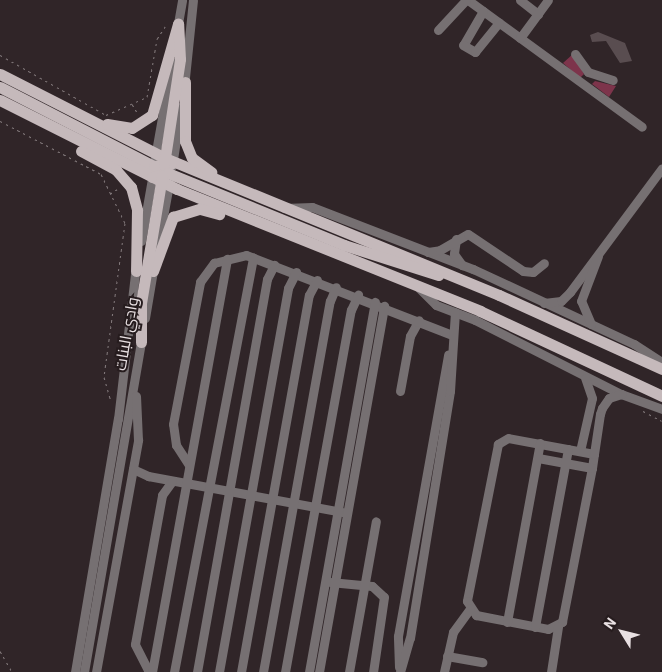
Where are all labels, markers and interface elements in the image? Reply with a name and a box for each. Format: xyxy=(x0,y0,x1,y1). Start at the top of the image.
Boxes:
street label: وادي البنات xyxy=(111,296,143,372)
north arrow xyxy=(597,607,647,657)
text: N xyxy=(600,614,619,632)

